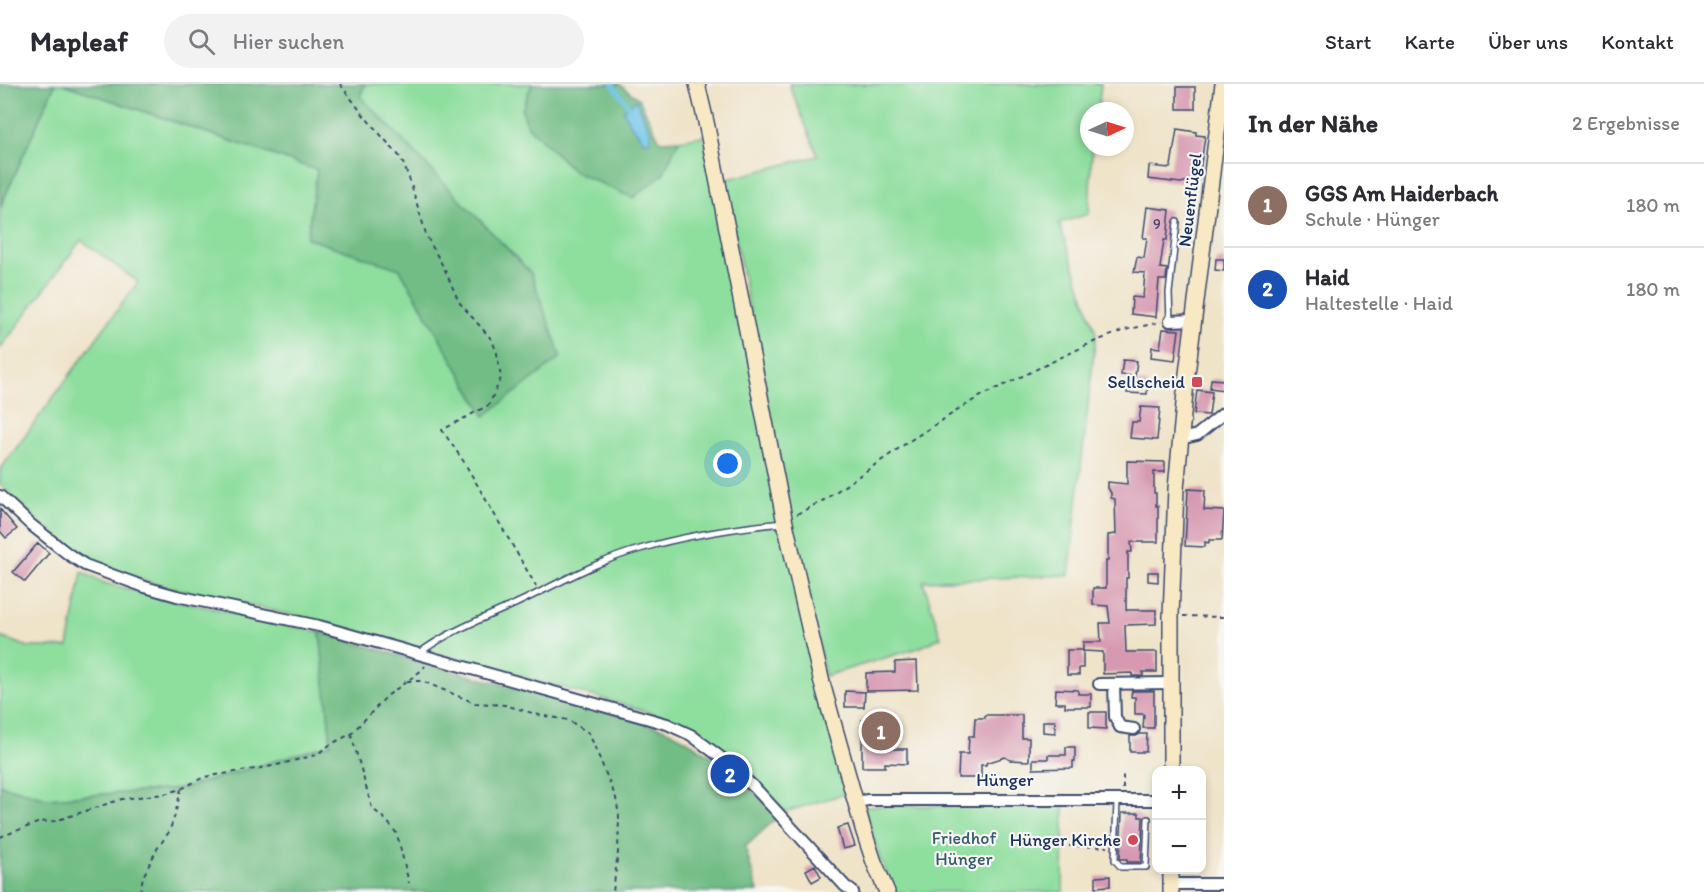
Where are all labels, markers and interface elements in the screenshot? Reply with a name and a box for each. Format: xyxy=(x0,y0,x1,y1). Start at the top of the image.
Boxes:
search box xyxy=(164,14,584,68)
text: Mapleaf xyxy=(30,24,128,58)
icon: search xyxy=(185,25,218,58)
text: Hier suchen xyxy=(233,28,344,55)
text: Start xyxy=(1325,29,1371,54)
text: Karte xyxy=(1404,29,1455,54)
text: Über uns xyxy=(1488,29,1568,54)
text: Kontakt xyxy=(1601,29,1674,54)
north arrow xyxy=(1080,102,1134,156)
text: In der Nähe xyxy=(1248,107,1378,139)
text: 2 Ergebnisse xyxy=(1572,111,1680,135)
street label: Neuenflügel xyxy=(1173,152,1207,248)
text: GGS Am Haiderbach xyxy=(1305,180,1498,207)
text: 1 xyxy=(1263,193,1272,217)
text: 180 m xyxy=(1626,193,1680,217)
text: Schule · Hünger xyxy=(1305,207,1440,231)
house number: 9 xyxy=(1153,215,1161,233)
text: Haid xyxy=(1305,264,1349,291)
text: 2 xyxy=(1262,277,1273,301)
text: 180 m xyxy=(1626,277,1680,301)
text: Haltestelle · Haid xyxy=(1305,291,1453,315)
place label: Sellscheid xyxy=(1107,371,1185,393)
marker: Sellscheid xyxy=(1190,375,1204,389)
your location xyxy=(713,449,742,478)
pin: 1 xyxy=(862,708,900,754)
pin: 2 xyxy=(710,752,750,796)
map controls xyxy=(1152,766,1206,874)
button: + xyxy=(1152,766,1206,820)
street label: Hünger xyxy=(976,769,1035,791)
button: − xyxy=(1152,820,1206,874)
park label: Friedhof Hünger xyxy=(932,827,996,870)
place label: Hünger Kirche xyxy=(1010,829,1121,851)
marker: Hünger Kirche xyxy=(1126,833,1140,847)

